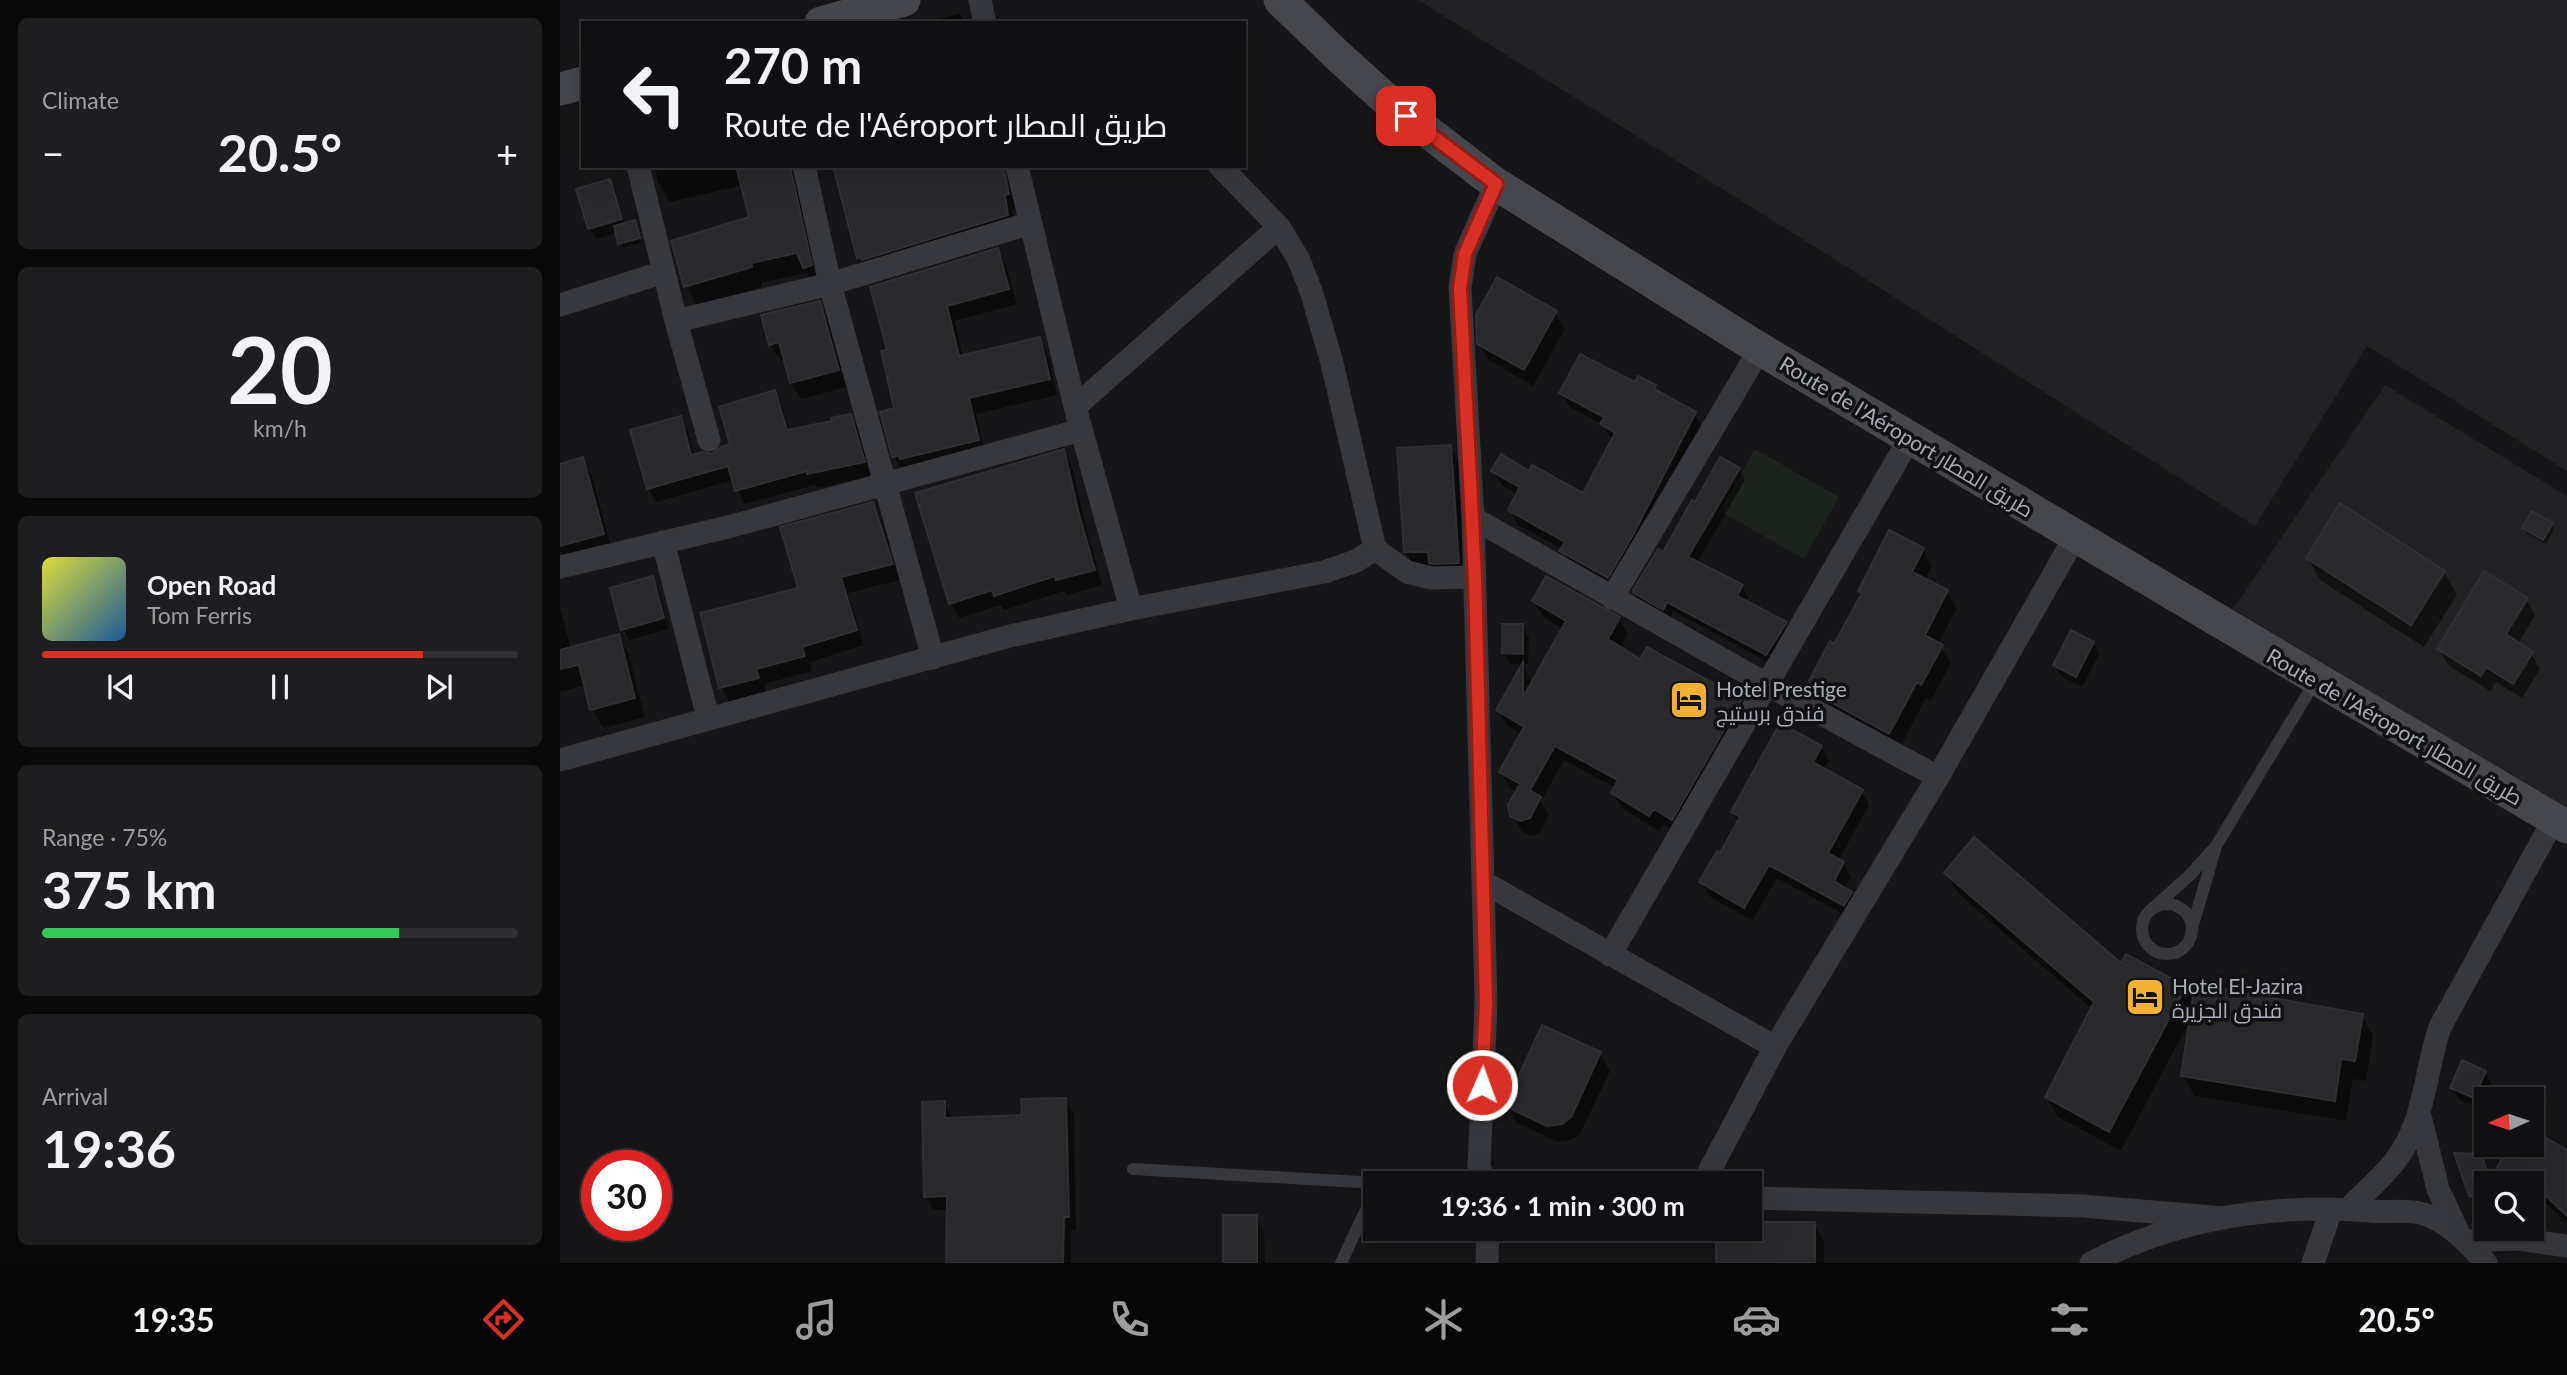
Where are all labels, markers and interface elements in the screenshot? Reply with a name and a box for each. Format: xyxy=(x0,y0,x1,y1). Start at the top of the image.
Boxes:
text: 270 m xyxy=(724,36,862,94)
icon: left xyxy=(609,49,700,140)
text: Climate xyxy=(42,86,119,114)
pin xyxy=(1376,86,1436,146)
icon: arrive xyxy=(1387,97,1425,135)
text: Route de l'Aéroport طريق المطار xyxy=(724,105,1168,144)
text: 20.5° xyxy=(218,121,342,183)
text: − xyxy=(42,130,64,176)
text: + xyxy=(496,130,518,176)
text: 20 xyxy=(227,314,333,423)
street label: Route de l'Aéroport طريق المطار xyxy=(1775,350,2038,523)
text: km/h xyxy=(253,414,307,442)
text: Open Road xyxy=(147,569,276,601)
text: Tom Ferris xyxy=(147,601,252,629)
street label: Route de l'Aéroport طريق المطار xyxy=(2262,642,2527,811)
icon: previous xyxy=(102,668,140,706)
icon: pause xyxy=(261,668,299,706)
icon: next xyxy=(420,668,458,706)
place label: Hotel Prestige فندق برستيج xyxy=(1716,676,1847,728)
hotel icon: Hotel Prestige فندق برستيج xyxy=(1668,679,1710,721)
text: Range · 75% xyxy=(42,823,167,851)
text: 375 km xyxy=(42,858,216,920)
place label: Hotel El-Jazira فندق الجزيرة xyxy=(2172,973,2303,1024)
hotel icon: Hotel El-Jazira فندق الجزيرة xyxy=(2124,976,2166,1018)
position arrow xyxy=(1445,1048,1519,1122)
text: Arrival xyxy=(42,1082,108,1110)
north arrow xyxy=(2474,1087,2544,1157)
map controls xyxy=(2474,1087,2544,1241)
text: 19:36 xyxy=(42,1117,176,1179)
speed limit sign: 30 xyxy=(581,1150,672,1241)
button: search xyxy=(2474,1171,2544,1241)
text: 19:36 · 1 min · 300 m xyxy=(1440,1190,1685,1222)
icon: directions xyxy=(479,1295,528,1344)
icon: music xyxy=(792,1295,841,1344)
icon: phone xyxy=(1105,1295,1154,1344)
icon: climate xyxy=(1419,1295,1468,1344)
icon: car xyxy=(1732,1295,1781,1344)
icon: filters xyxy=(2045,1295,2094,1344)
text: 19:35 xyxy=(132,1300,215,1339)
text: 20.5° xyxy=(2358,1300,2435,1339)

